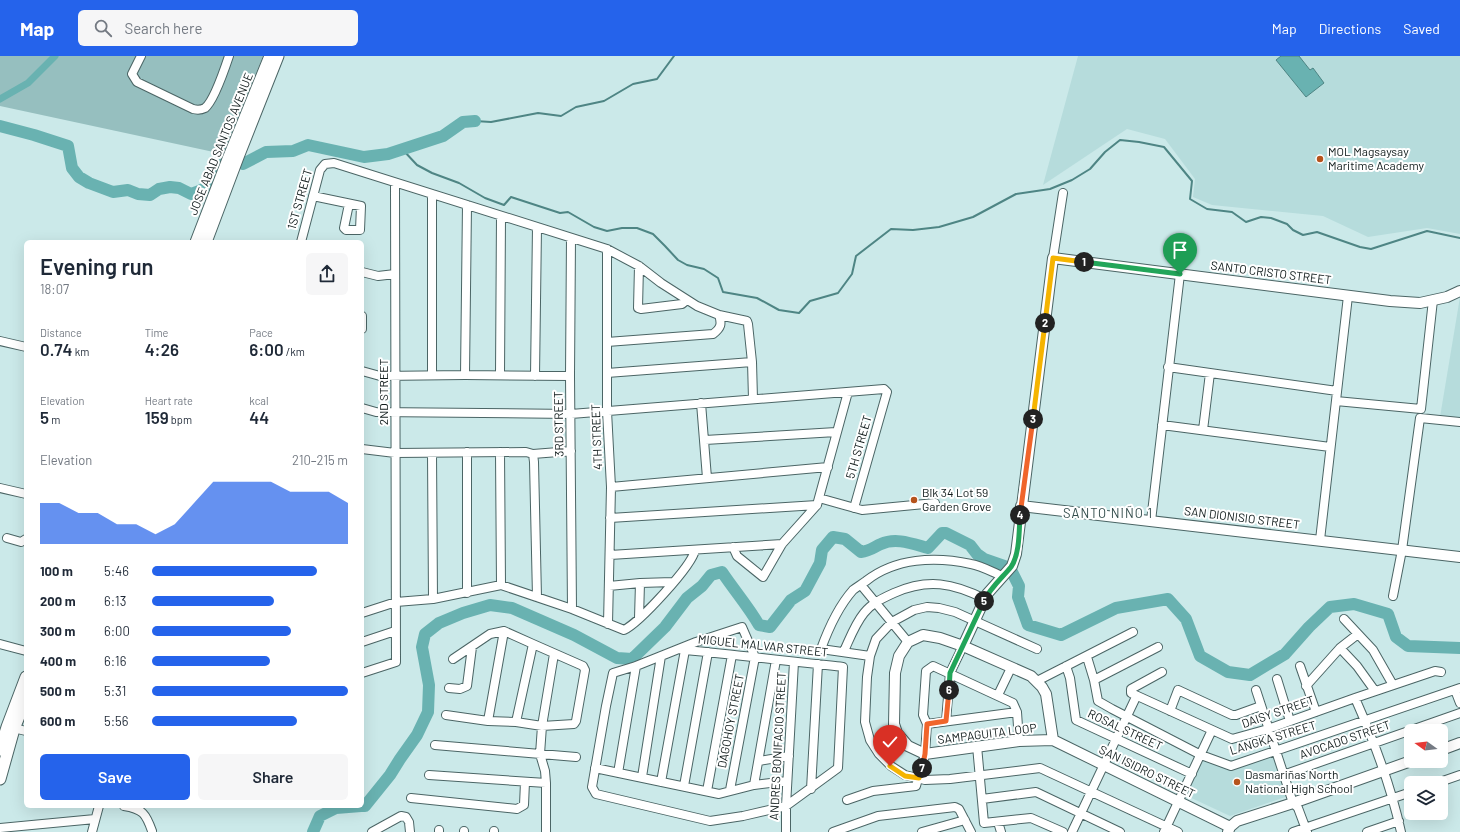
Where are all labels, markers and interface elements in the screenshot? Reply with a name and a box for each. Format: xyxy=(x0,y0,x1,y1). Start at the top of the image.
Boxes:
search box xyxy=(78,10,358,46)
text: Map xyxy=(20,17,54,40)
icon: search xyxy=(92,17,114,39)
text: Search here xyxy=(124,19,202,37)
text: Map xyxy=(1272,20,1297,37)
text: Directions xyxy=(1319,20,1381,37)
text: Saved xyxy=(1403,20,1440,37)
street label: JOSE ABAD SANTOS AVENUE xyxy=(185,71,255,217)
place label: MOL Magsaysay Maritime Academy xyxy=(1328,144,1424,172)
marker: MOL Magsaysay Maritime Academy xyxy=(1315,154,1325,164)
street label: 1ST STREET xyxy=(284,167,314,231)
pin xyxy=(1163,233,1197,274)
icon: arrive xyxy=(1169,239,1191,261)
pin: 1 xyxy=(1074,252,1094,272)
text: Evening run xyxy=(40,253,154,279)
button: share xyxy=(306,253,348,295)
text: 1 xyxy=(1082,255,1086,268)
street label: SANTO CRISTO STREET xyxy=(1210,258,1332,286)
text: 18:07 xyxy=(40,281,69,297)
pin: 2 xyxy=(1035,313,1055,333)
text: 2 xyxy=(1042,316,1048,329)
text: Distance xyxy=(40,326,82,339)
text: Time xyxy=(145,326,168,339)
text: Pace xyxy=(249,326,273,339)
text: 0.74 xyxy=(40,339,73,359)
text: 4:26 xyxy=(145,339,179,359)
text: 6:00 xyxy=(249,339,284,359)
text: km xyxy=(73,345,89,358)
text: /km xyxy=(284,345,305,358)
street label: 2ND STREET xyxy=(376,359,390,425)
street label: 3RD STREET xyxy=(550,391,566,457)
text: Elevation xyxy=(40,394,84,407)
text: Heart rate xyxy=(145,394,193,407)
text: kcal xyxy=(249,394,269,407)
street label: 4TH STREET xyxy=(588,404,604,470)
text: 5 xyxy=(40,407,49,427)
text: 159 xyxy=(145,407,169,427)
text: 44 xyxy=(249,407,269,427)
pin: 3 xyxy=(1023,409,1043,429)
text: 3 xyxy=(1030,412,1036,425)
text: m xyxy=(49,413,60,426)
text: bpm xyxy=(169,413,192,426)
street label: 5TH STREET xyxy=(842,413,874,480)
text: Elevation xyxy=(40,452,92,468)
text: 210–215 m xyxy=(292,452,348,468)
place label: Blk 34 Lot 59 Garden Grove xyxy=(922,485,991,513)
marker: Blk 34 Lot 59 Garden Grove xyxy=(909,495,919,505)
street label: SAN DIONISIO STREET xyxy=(1184,503,1301,531)
pin: 4 xyxy=(1010,505,1030,525)
district label: SANTO NIÑO 1 xyxy=(1063,505,1153,521)
text: 4 xyxy=(1017,508,1023,521)
text: 100 m xyxy=(40,563,73,579)
text: 5:46 xyxy=(104,563,129,579)
pin: 5 xyxy=(974,591,994,611)
text: 200 m xyxy=(40,593,76,609)
text: 6:13 xyxy=(104,593,126,609)
text: 5 xyxy=(981,594,987,607)
text: 300 m xyxy=(40,623,75,639)
text: 6:00 xyxy=(104,623,130,639)
street label: MIGUEL MALVAR STREET xyxy=(697,631,829,659)
text: 400 m xyxy=(40,653,76,669)
text: 6:16 xyxy=(104,653,126,669)
street label: ANDRES BONIFACIO STREET xyxy=(766,671,788,821)
street label: DAGOHOY STREET xyxy=(714,672,746,769)
pin: 6 xyxy=(939,680,959,700)
text: 500 m xyxy=(40,683,75,699)
text: 5:31 xyxy=(104,683,126,699)
text: 6 xyxy=(946,683,952,696)
street label: DAISY STREET xyxy=(1240,692,1316,730)
street label: ROSAL STREET xyxy=(1086,706,1165,753)
text: 600 m xyxy=(40,713,75,729)
text: 5:56 xyxy=(104,713,128,729)
street label: LANGKA STREET xyxy=(1228,717,1318,757)
street label: AVOCADO STREET xyxy=(1297,717,1392,761)
street label: SAMPAGUITA LOOP xyxy=(937,720,1037,746)
north arrow xyxy=(1404,724,1448,768)
map controls xyxy=(1404,724,1448,820)
pin xyxy=(873,725,907,766)
icon: check xyxy=(879,731,901,753)
street label: SAN ISIDRO STREET xyxy=(1097,742,1198,800)
button: Save xyxy=(40,754,190,800)
button: Share xyxy=(198,754,348,800)
pin: 7 xyxy=(912,758,932,778)
text: 7 xyxy=(919,761,925,774)
place label: Dasmariñas North National High School xyxy=(1245,767,1353,795)
button: layers xyxy=(1404,776,1448,820)
marker: Dasmariñas North National High School xyxy=(1232,777,1242,787)

